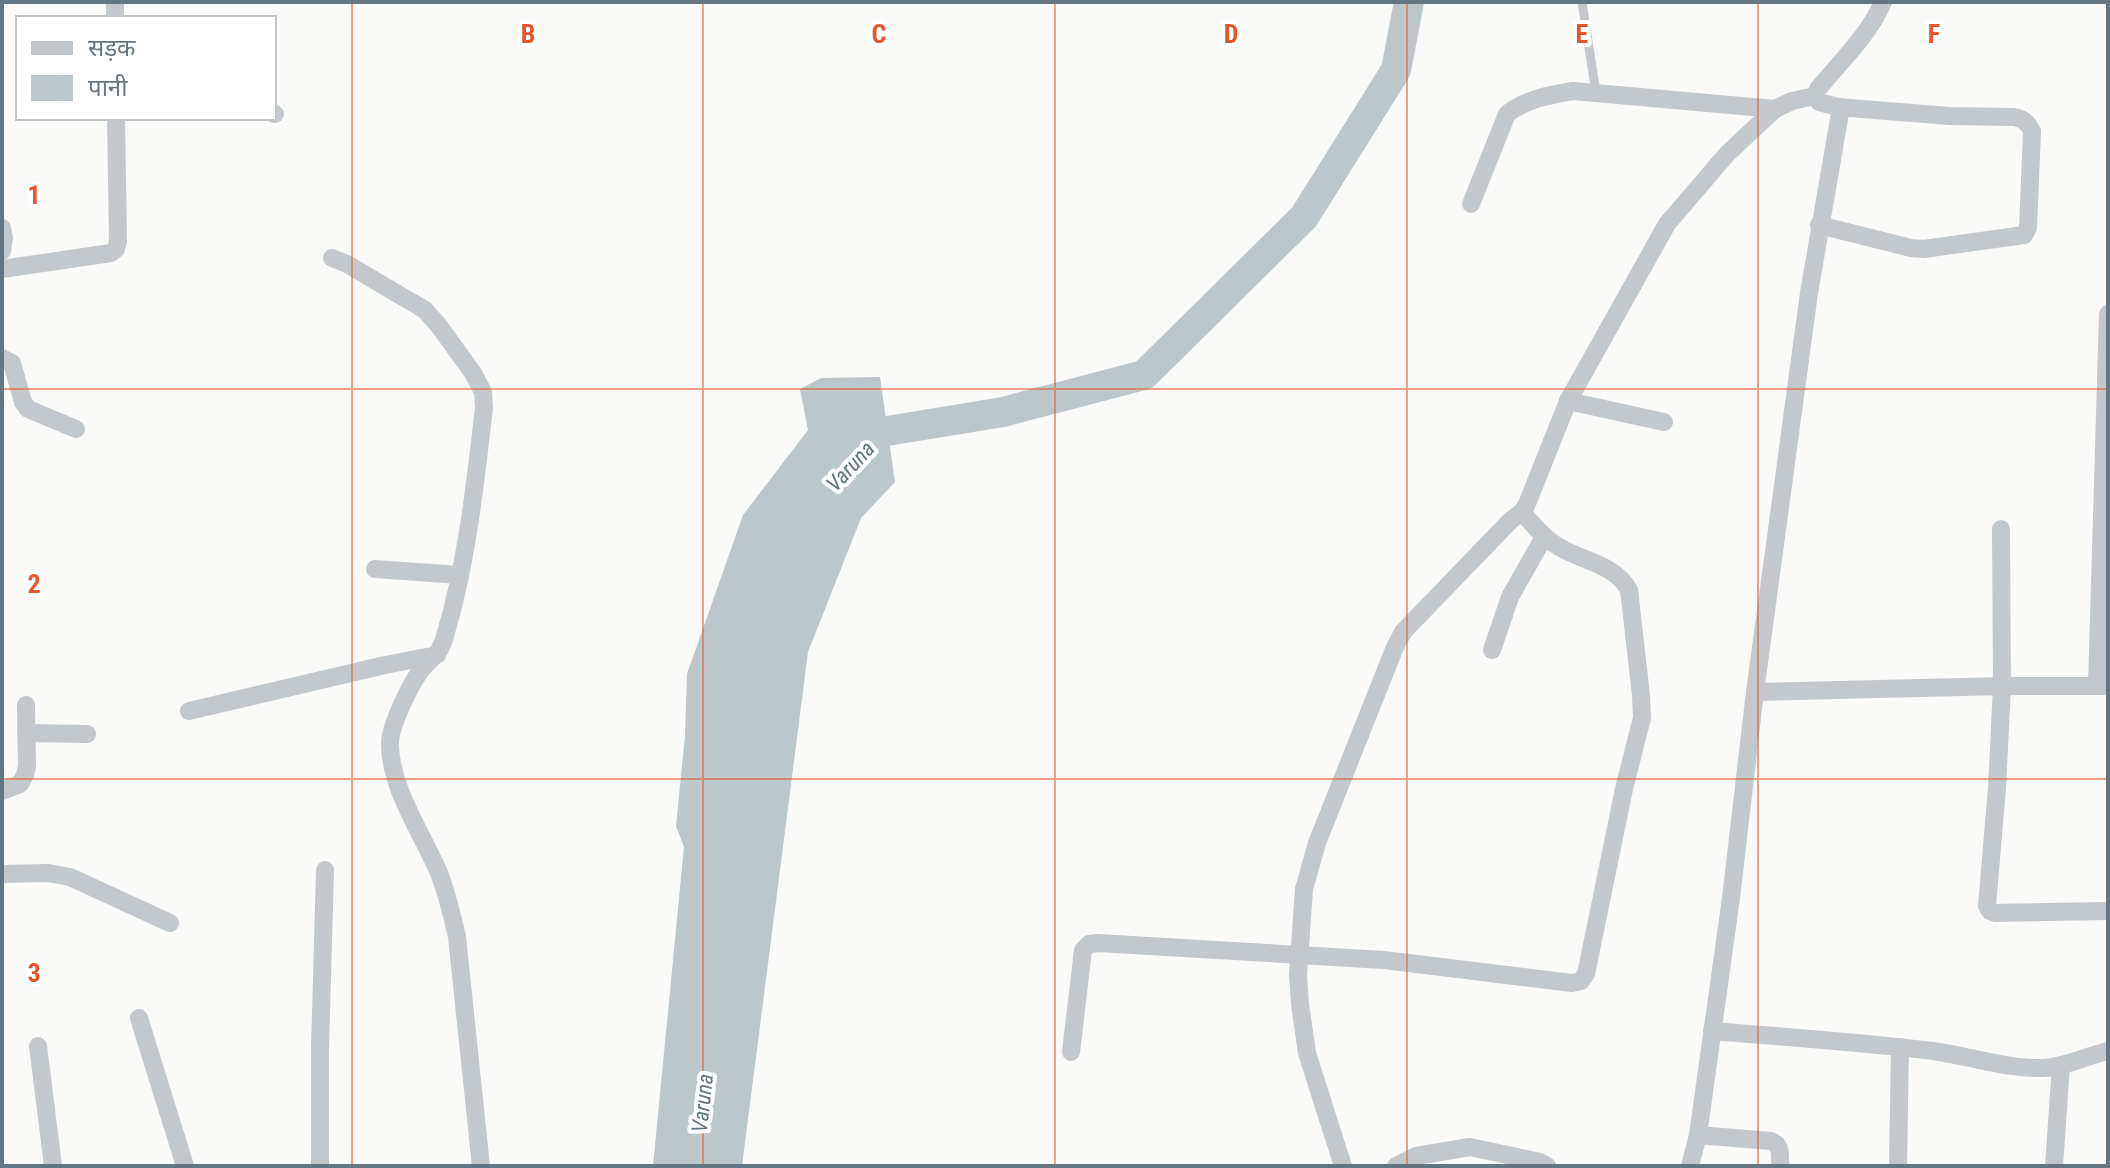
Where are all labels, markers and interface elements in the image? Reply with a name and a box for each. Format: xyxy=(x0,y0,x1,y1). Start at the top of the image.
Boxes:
legend xyxy=(16,16,276,120)
text: B xyxy=(521,19,535,49)
text: C xyxy=(872,19,887,49)
text: D xyxy=(1224,19,1238,49)
text: E xyxy=(1576,19,1589,49)
text: F xyxy=(1928,19,1940,49)
text: सड़क xyxy=(88,34,136,62)
text: पानी xyxy=(88,74,128,102)
text: 1 xyxy=(27,180,41,210)
water label: Varuna xyxy=(821,436,880,496)
text: 2 xyxy=(27,569,41,599)
text: 3 xyxy=(27,958,41,988)
water label: Varuna xyxy=(687,1072,718,1134)

